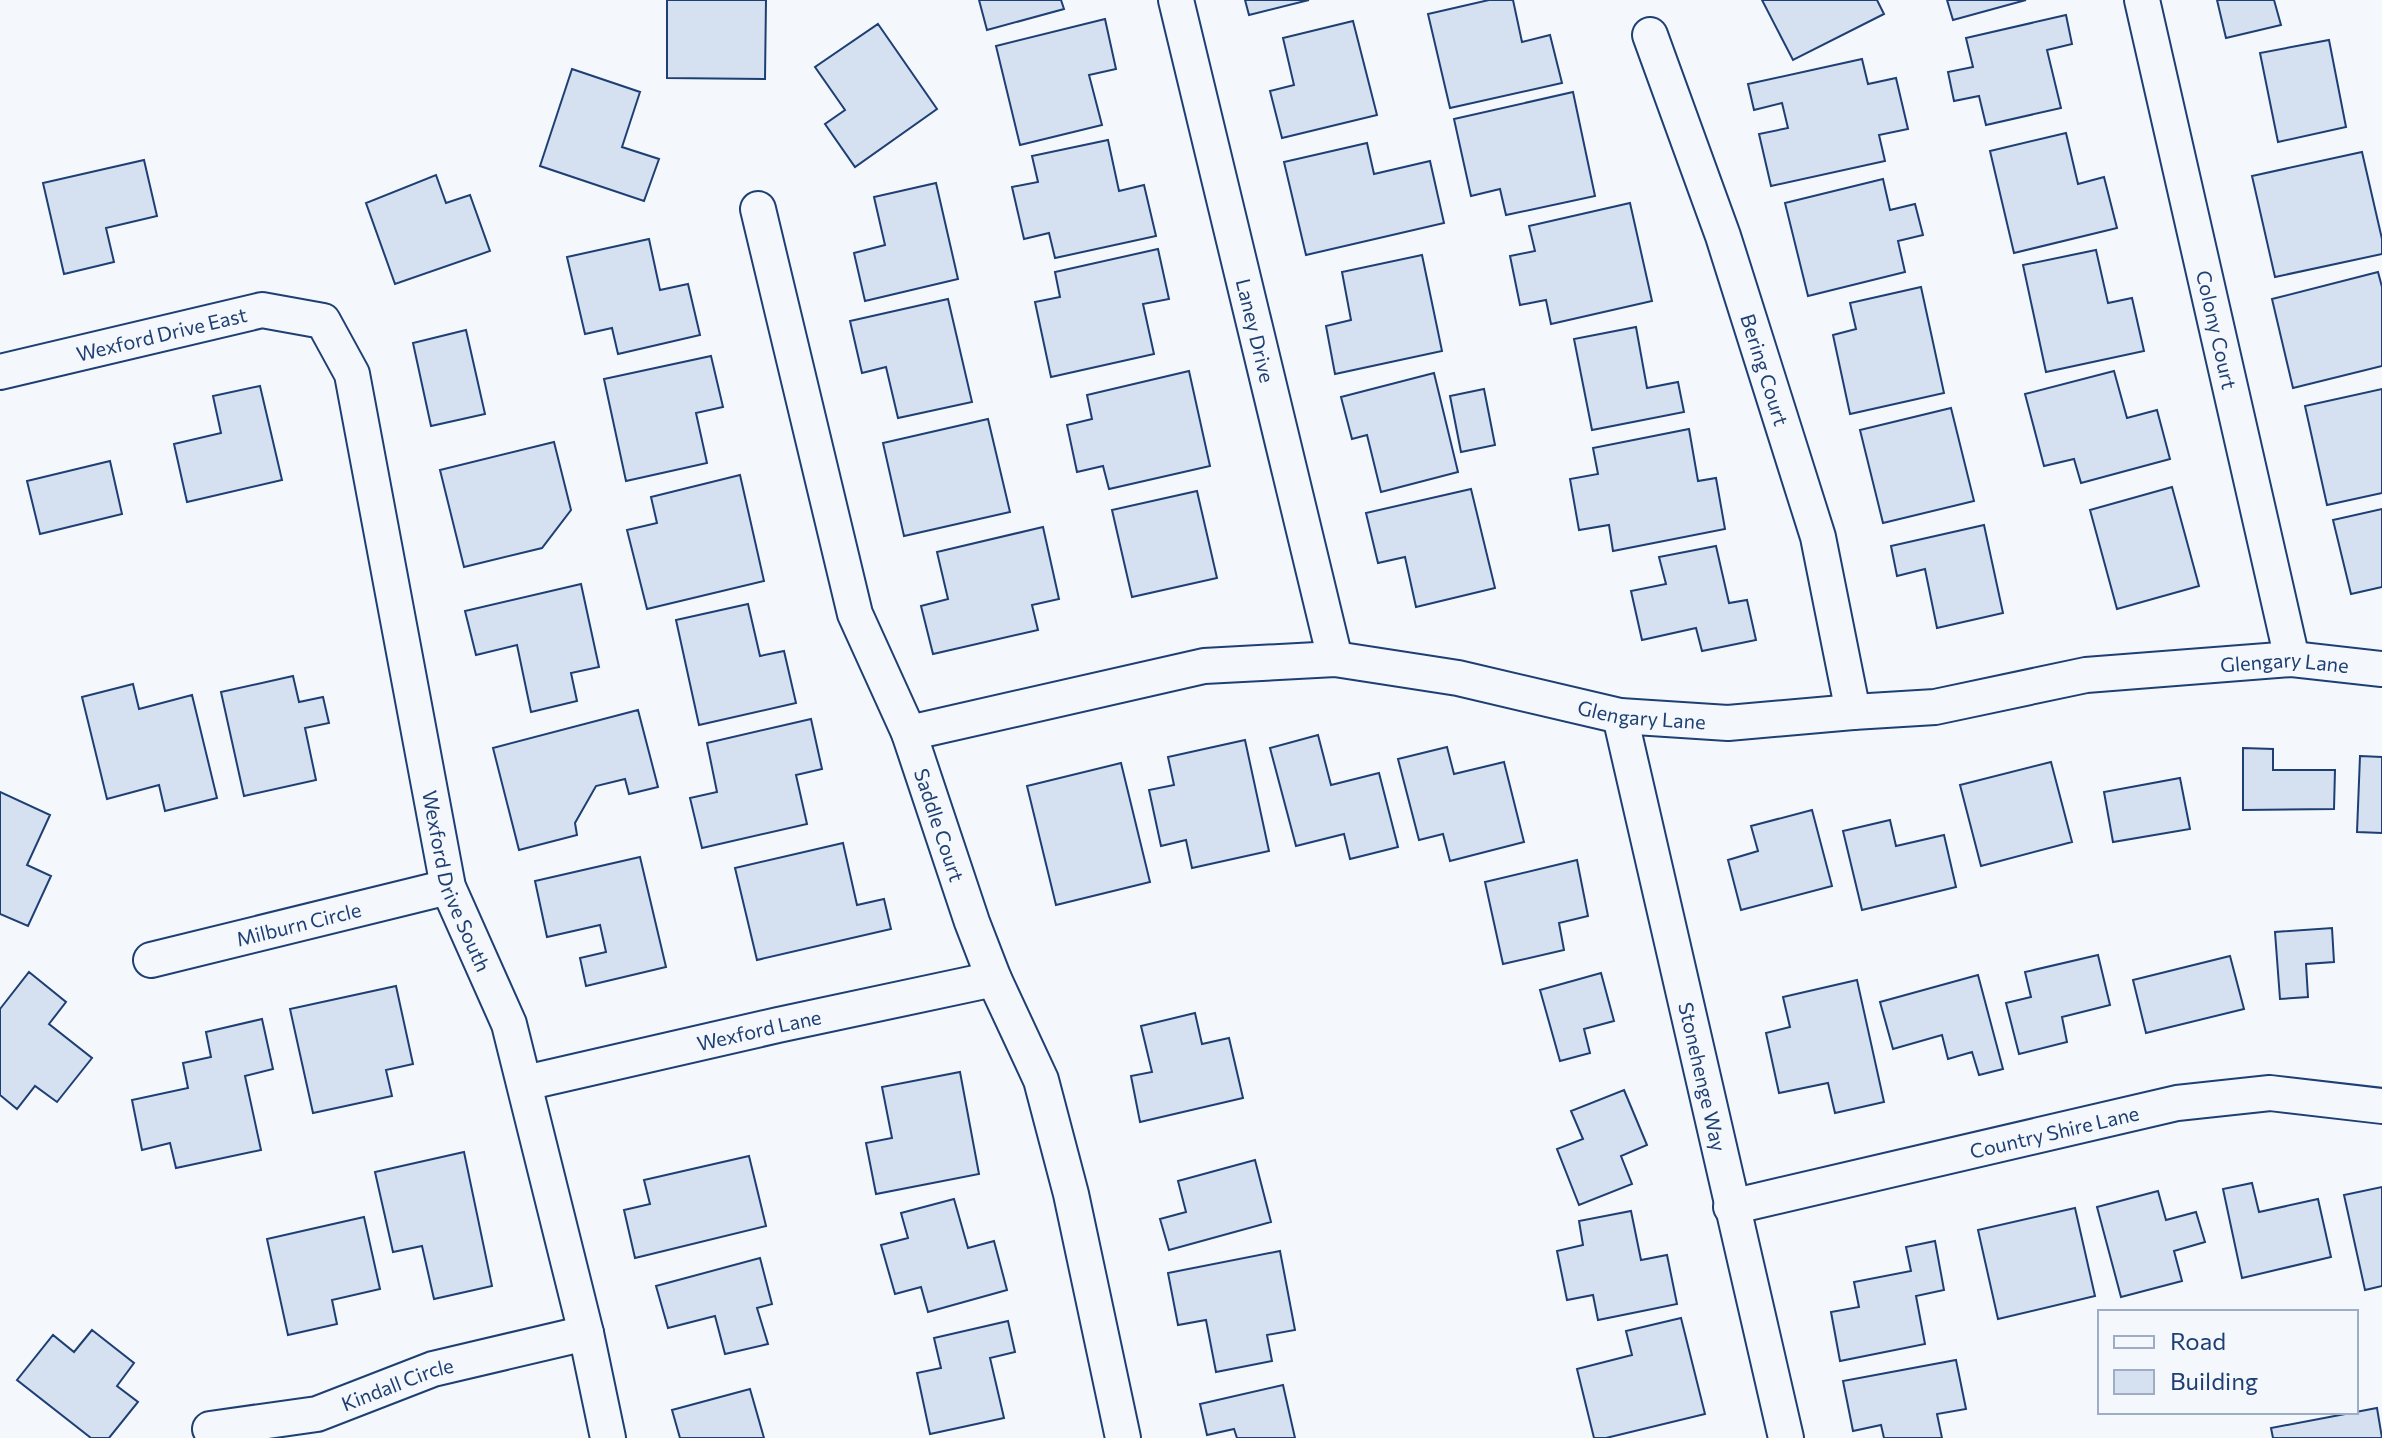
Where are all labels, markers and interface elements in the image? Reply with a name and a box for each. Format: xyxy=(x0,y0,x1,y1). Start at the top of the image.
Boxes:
street label: Colony Court xyxy=(2192,268,2242,391)
street label: Laney Drive xyxy=(1232,276,1280,385)
street label: Wexford Drive East xyxy=(74,302,249,366)
street label: Bering Court xyxy=(1736,311,1794,428)
street label: Glengary Lane xyxy=(2219,647,2350,677)
street label: Glengary Lane xyxy=(1575,694,1707,734)
street label: Saddle Court xyxy=(910,765,970,885)
street label: Wexford Drive South xyxy=(418,788,496,975)
street label: Milburn Circle xyxy=(234,897,364,951)
street label: Stonehenge Way xyxy=(1674,1000,1732,1153)
street label: Wexford Lane xyxy=(695,1004,823,1055)
street label: Country Shire Lane xyxy=(1967,1100,2141,1163)
legend xyxy=(2098,1310,2358,1414)
text: Road xyxy=(2170,1326,2226,1355)
street label: Kindall Circle xyxy=(338,1353,456,1415)
text: Building xyxy=(2170,1366,2258,1395)

